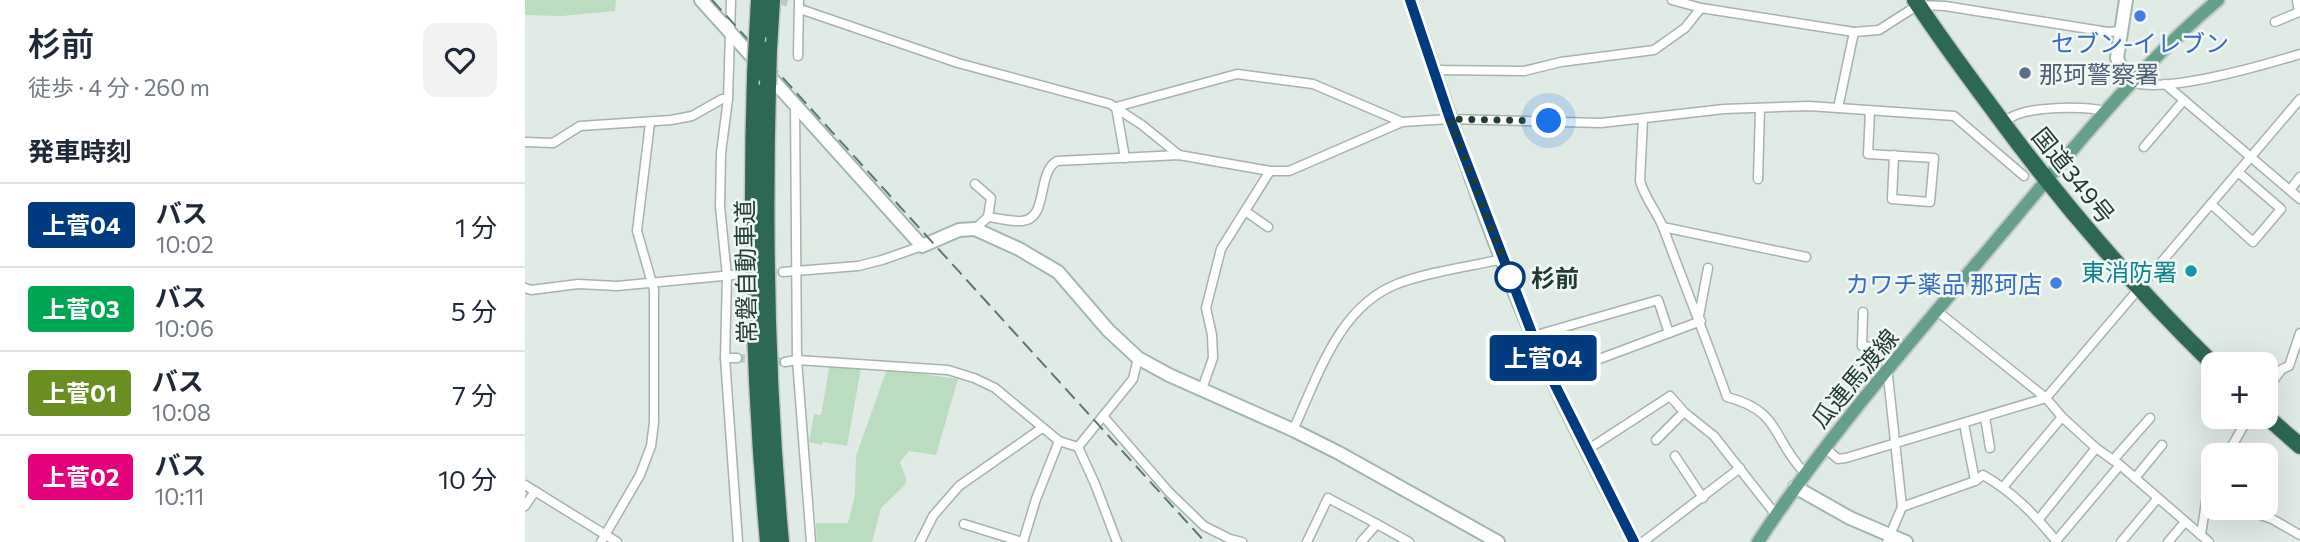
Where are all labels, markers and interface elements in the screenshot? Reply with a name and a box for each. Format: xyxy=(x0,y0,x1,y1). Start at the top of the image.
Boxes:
marker: セブン-イレブン xyxy=(2132,8,2148,24)
text: 杉前 xyxy=(28,22,94,63)
button: heart xyxy=(423,23,497,97)
place label: セブン-イレブン xyxy=(2051,28,2229,57)
place label: 那珂警察署 xyxy=(2039,59,2159,88)
marker: 那珂警察署 xyxy=(2017,65,2033,81)
text: 徒歩 · 4 分 · 260 m xyxy=(28,73,210,101)
your location xyxy=(1531,103,1566,138)
street label: 国道349号 xyxy=(2027,121,2121,229)
text: 発車時刻 xyxy=(28,135,132,166)
text: バス xyxy=(156,197,208,228)
street label: 常磐自動車道 xyxy=(729,200,761,344)
text: 上菅04 xyxy=(42,210,121,239)
text: 1 分 xyxy=(455,211,497,242)
text: 10:02 xyxy=(156,230,214,258)
place label: 東消防署 xyxy=(2081,257,2177,286)
marker: 杉前 xyxy=(1495,262,1525,292)
place label: 杉前 xyxy=(1531,263,1579,292)
marker: 東消防署 xyxy=(2183,263,2199,279)
place label: カワチ薬品 那珂店 xyxy=(1845,269,2042,298)
marker: カワチ薬品 那珂店 xyxy=(2048,275,2064,291)
text: バス xyxy=(155,281,207,312)
text: 上菅03 xyxy=(42,294,120,323)
text: 5 分 xyxy=(451,295,497,326)
text: 10:06 xyxy=(155,314,214,342)
street label: 瓜連馬渡線 xyxy=(1804,323,1904,433)
line badge: 上菅04 xyxy=(1494,335,1592,381)
text: 上菅04 xyxy=(1504,343,1582,372)
map controls xyxy=(2201,352,2278,520)
button: + xyxy=(2201,352,2278,429)
text: バス xyxy=(152,365,204,396)
text: 上菅01 xyxy=(42,378,117,407)
text: 7 分 xyxy=(452,379,497,410)
text: 10:08 xyxy=(152,398,211,426)
button: − xyxy=(2201,443,2278,520)
text: バス xyxy=(154,449,206,480)
text: 上菅02 xyxy=(42,462,119,491)
text: 10 分 xyxy=(438,463,497,494)
text: 10:11 xyxy=(154,482,204,510)

